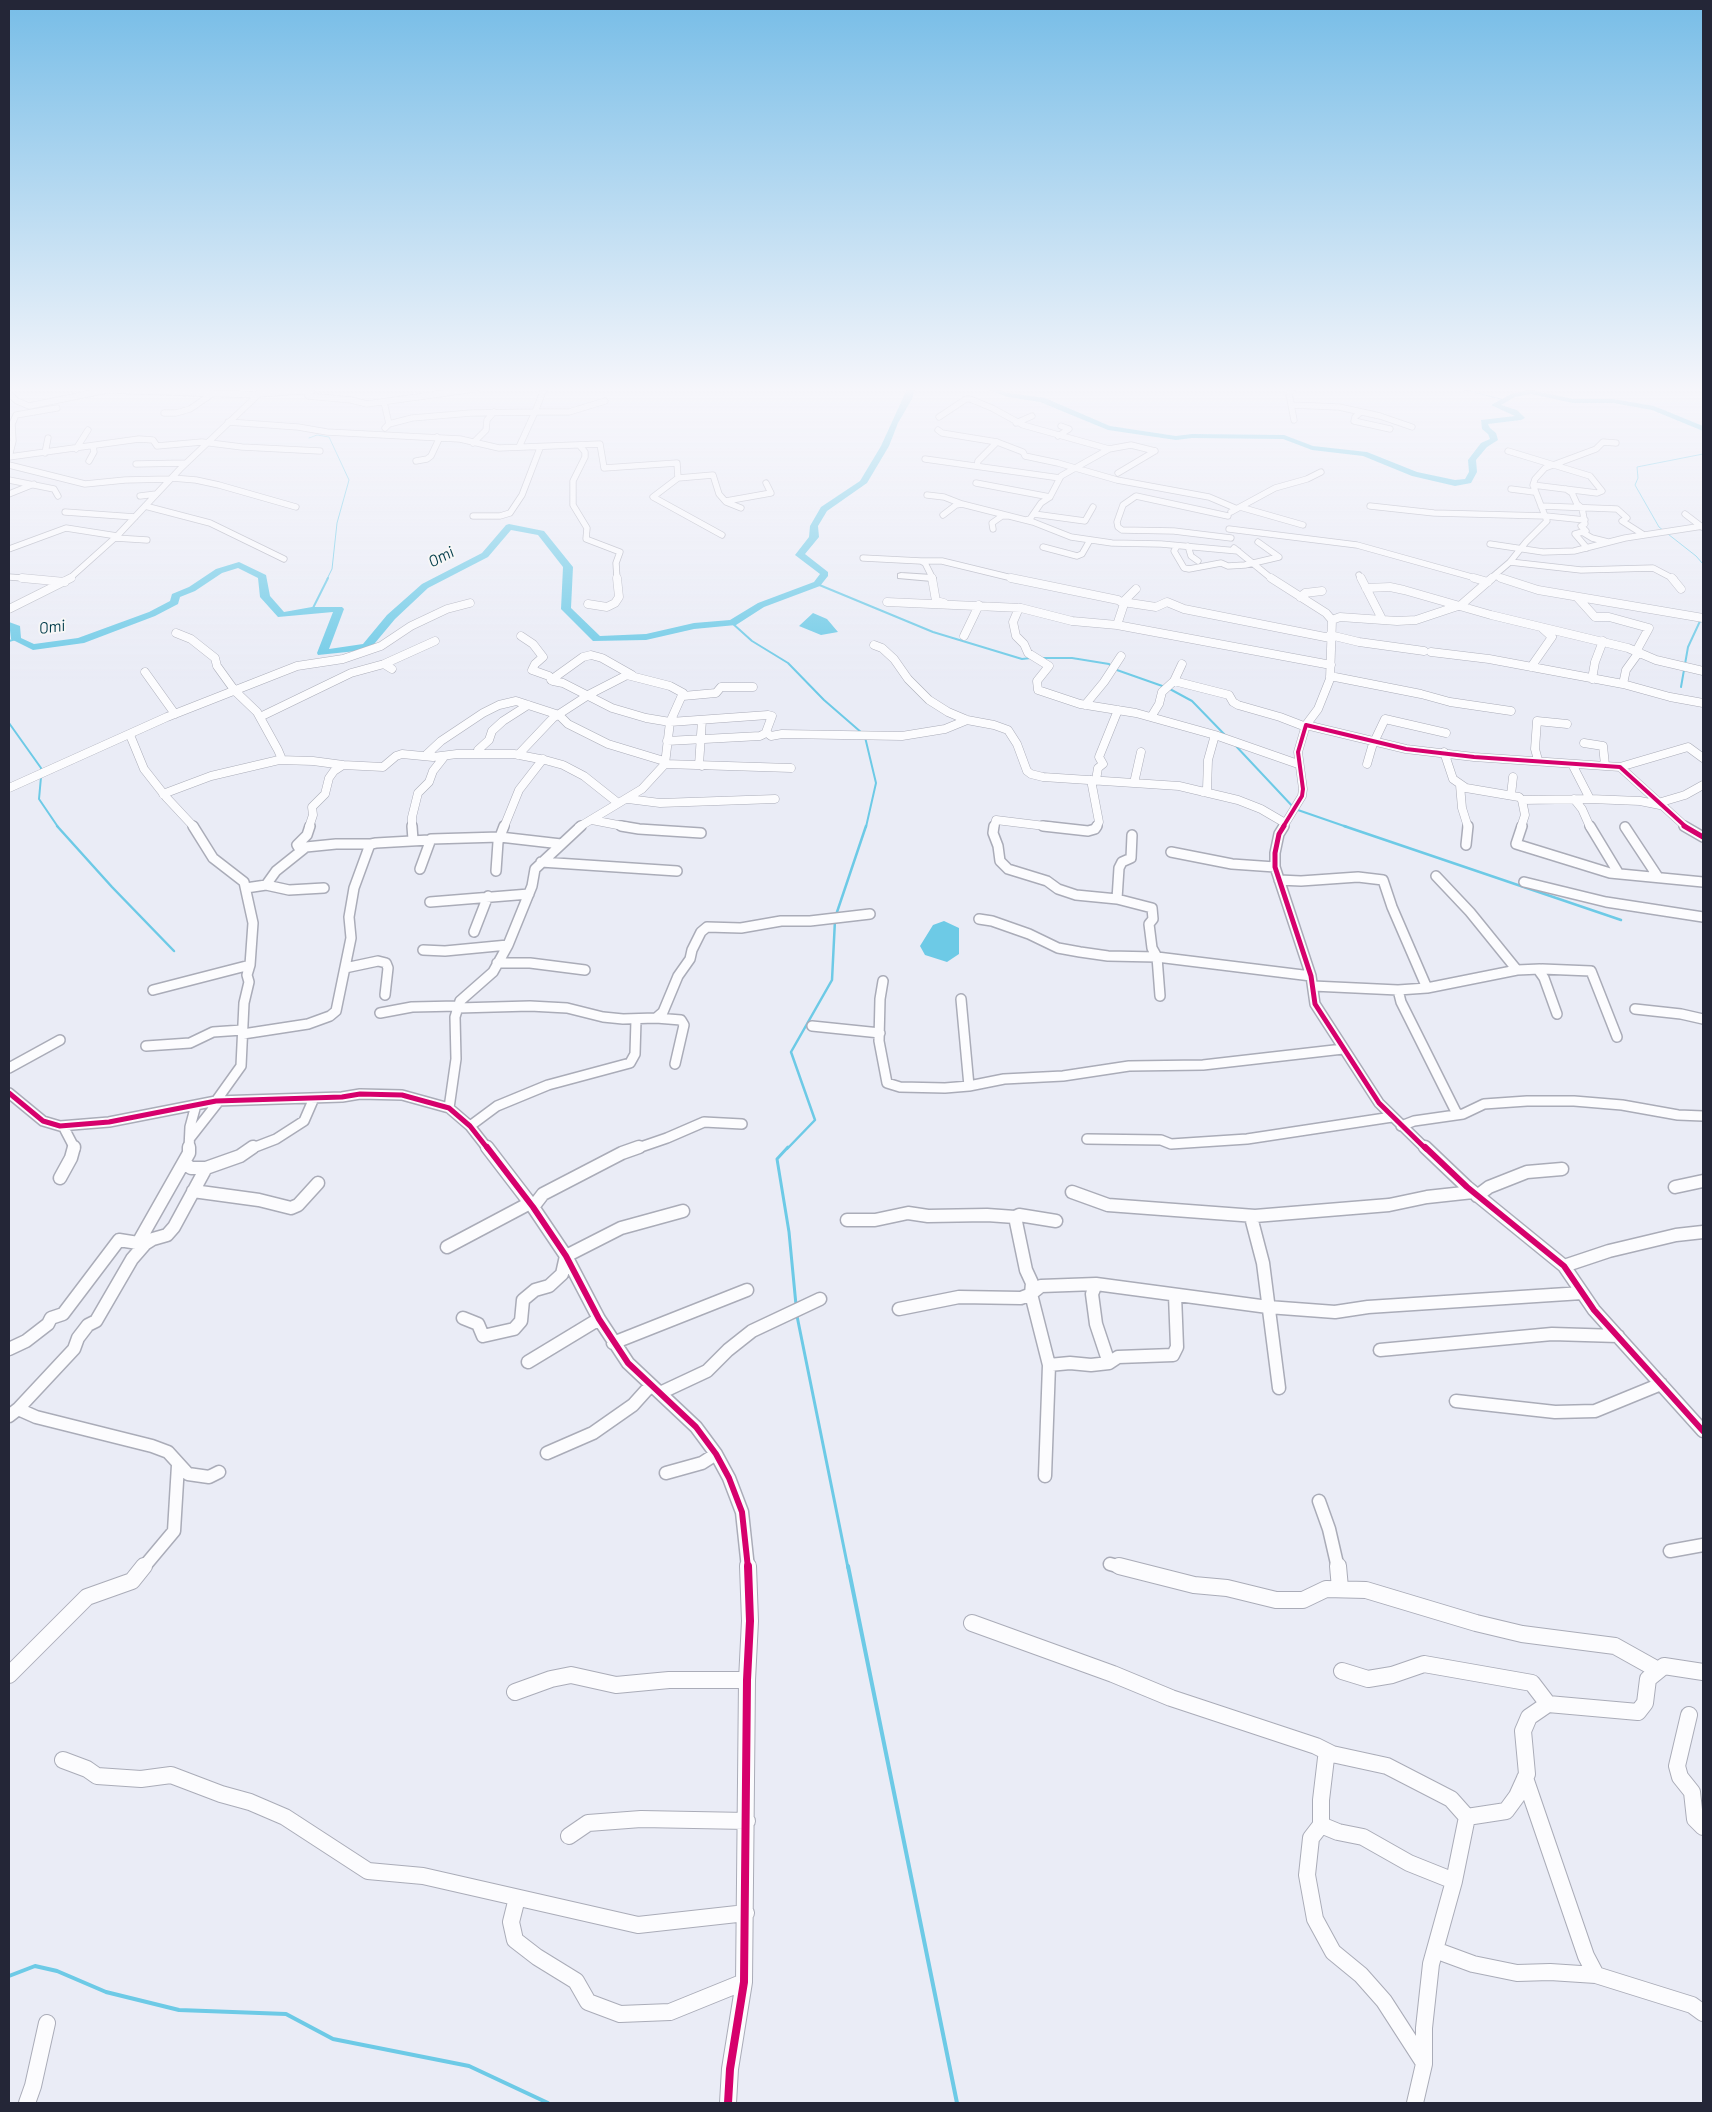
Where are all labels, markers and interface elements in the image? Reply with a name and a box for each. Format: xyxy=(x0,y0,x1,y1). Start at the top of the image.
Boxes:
water label: Omi xyxy=(425,542,457,572)
water label: Omi xyxy=(38,616,66,638)

